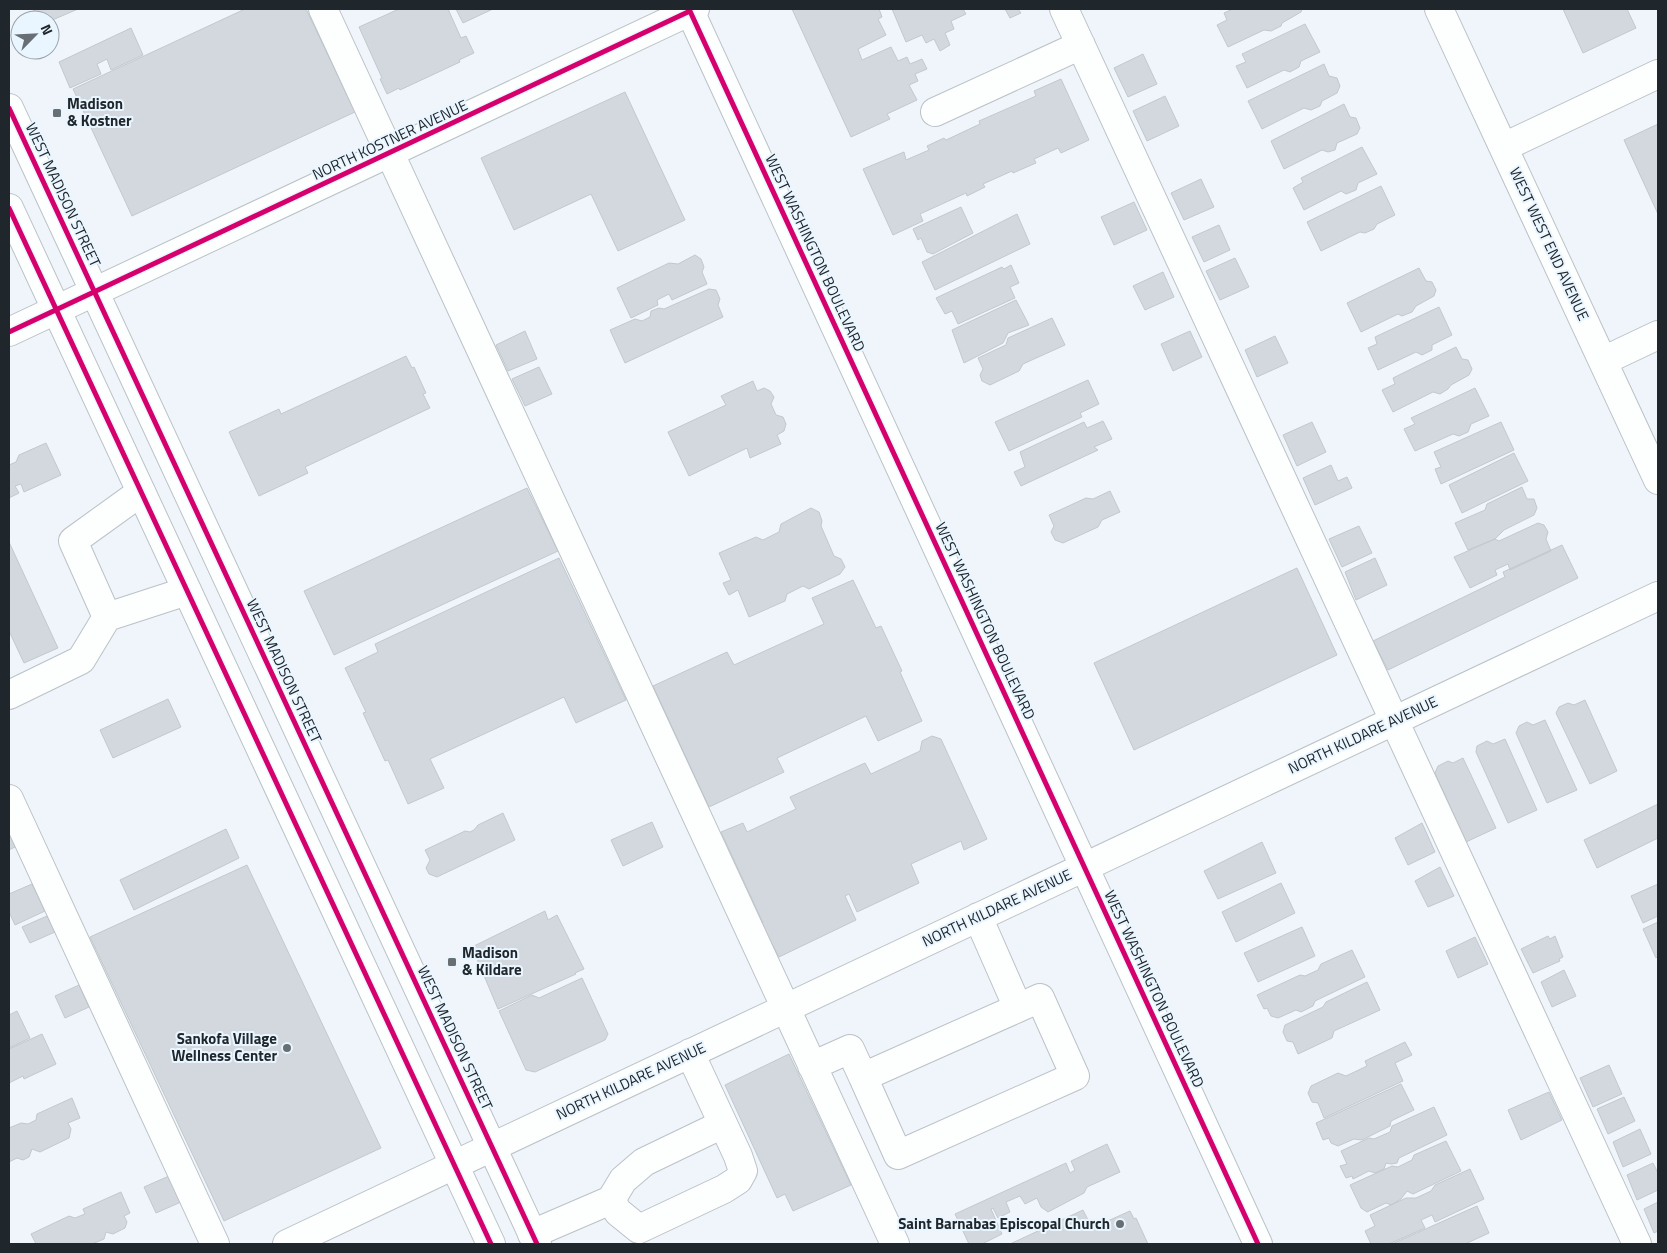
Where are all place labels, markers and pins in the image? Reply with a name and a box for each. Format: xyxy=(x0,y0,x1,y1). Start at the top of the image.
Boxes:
place label: Madison & Kostner xyxy=(67,92,132,132)
marker: Madison & Kostner xyxy=(51,107,63,119)
place label: Madison & Kildare xyxy=(462,941,522,981)
marker: Madison & Kildare xyxy=(446,956,458,968)
place label: Sankofa Village Wellness Center xyxy=(172,1027,277,1067)
marker: Sankofa Village Wellness Center xyxy=(281,1042,293,1054)
place label: Saint Barnabas Episcopal Church xyxy=(898,1212,1110,1235)
marker: Saint Barnabas Episcopal Church xyxy=(1114,1218,1126,1230)

